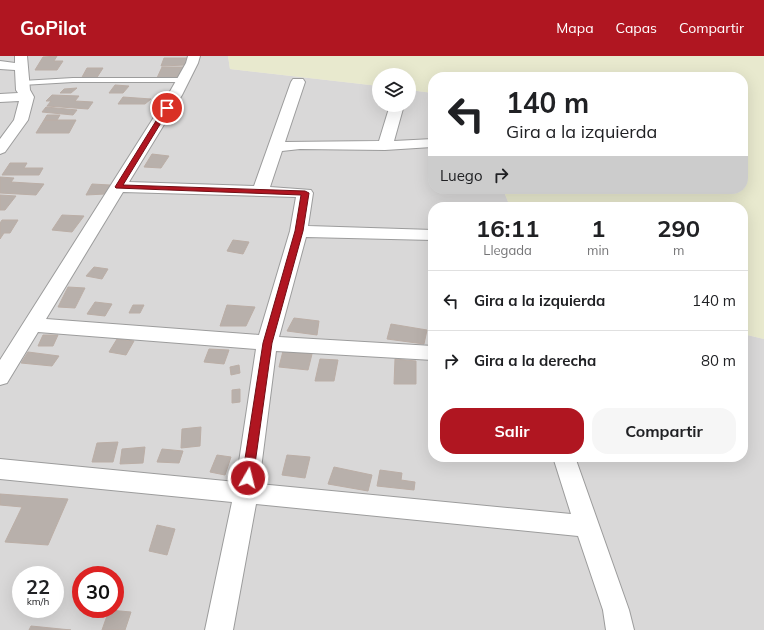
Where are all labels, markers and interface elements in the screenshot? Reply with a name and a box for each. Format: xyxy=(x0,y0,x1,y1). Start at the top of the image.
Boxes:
text: GoPilot xyxy=(20,16,86,40)
text: Mapa xyxy=(556,19,594,37)
text: Capas xyxy=(616,19,657,37)
text: Compartir xyxy=(679,19,744,37)
map controls xyxy=(372,68,416,112)
button: layers xyxy=(372,68,416,112)
text: 140 m xyxy=(506,85,589,120)
icon: left xyxy=(440,88,492,140)
pin xyxy=(150,91,184,125)
icon: arrive xyxy=(156,97,178,119)
text: Gira a la izquierda xyxy=(506,120,657,143)
icon: right xyxy=(490,164,512,186)
text: Luego xyxy=(440,166,482,185)
text: 16:11 xyxy=(476,213,539,243)
text: 1 xyxy=(591,213,605,243)
text: 290 xyxy=(657,213,700,243)
text: Llegada xyxy=(483,242,532,258)
text: min xyxy=(587,242,609,258)
text: m xyxy=(673,242,684,258)
icon: left xyxy=(440,290,462,312)
text: Gira a la izquierda xyxy=(474,291,605,310)
text: 140 m xyxy=(692,291,736,310)
icon: right xyxy=(440,350,462,372)
text: Gira a la derecha xyxy=(474,351,596,370)
text: 80 m xyxy=(701,351,736,370)
button: Salir xyxy=(440,408,584,454)
button: Compartir xyxy=(592,408,736,454)
position arrow xyxy=(227,457,269,499)
speed limit sign: 30 xyxy=(72,566,124,618)
text: 22 xyxy=(26,574,50,599)
text: km/h xyxy=(27,595,49,608)

